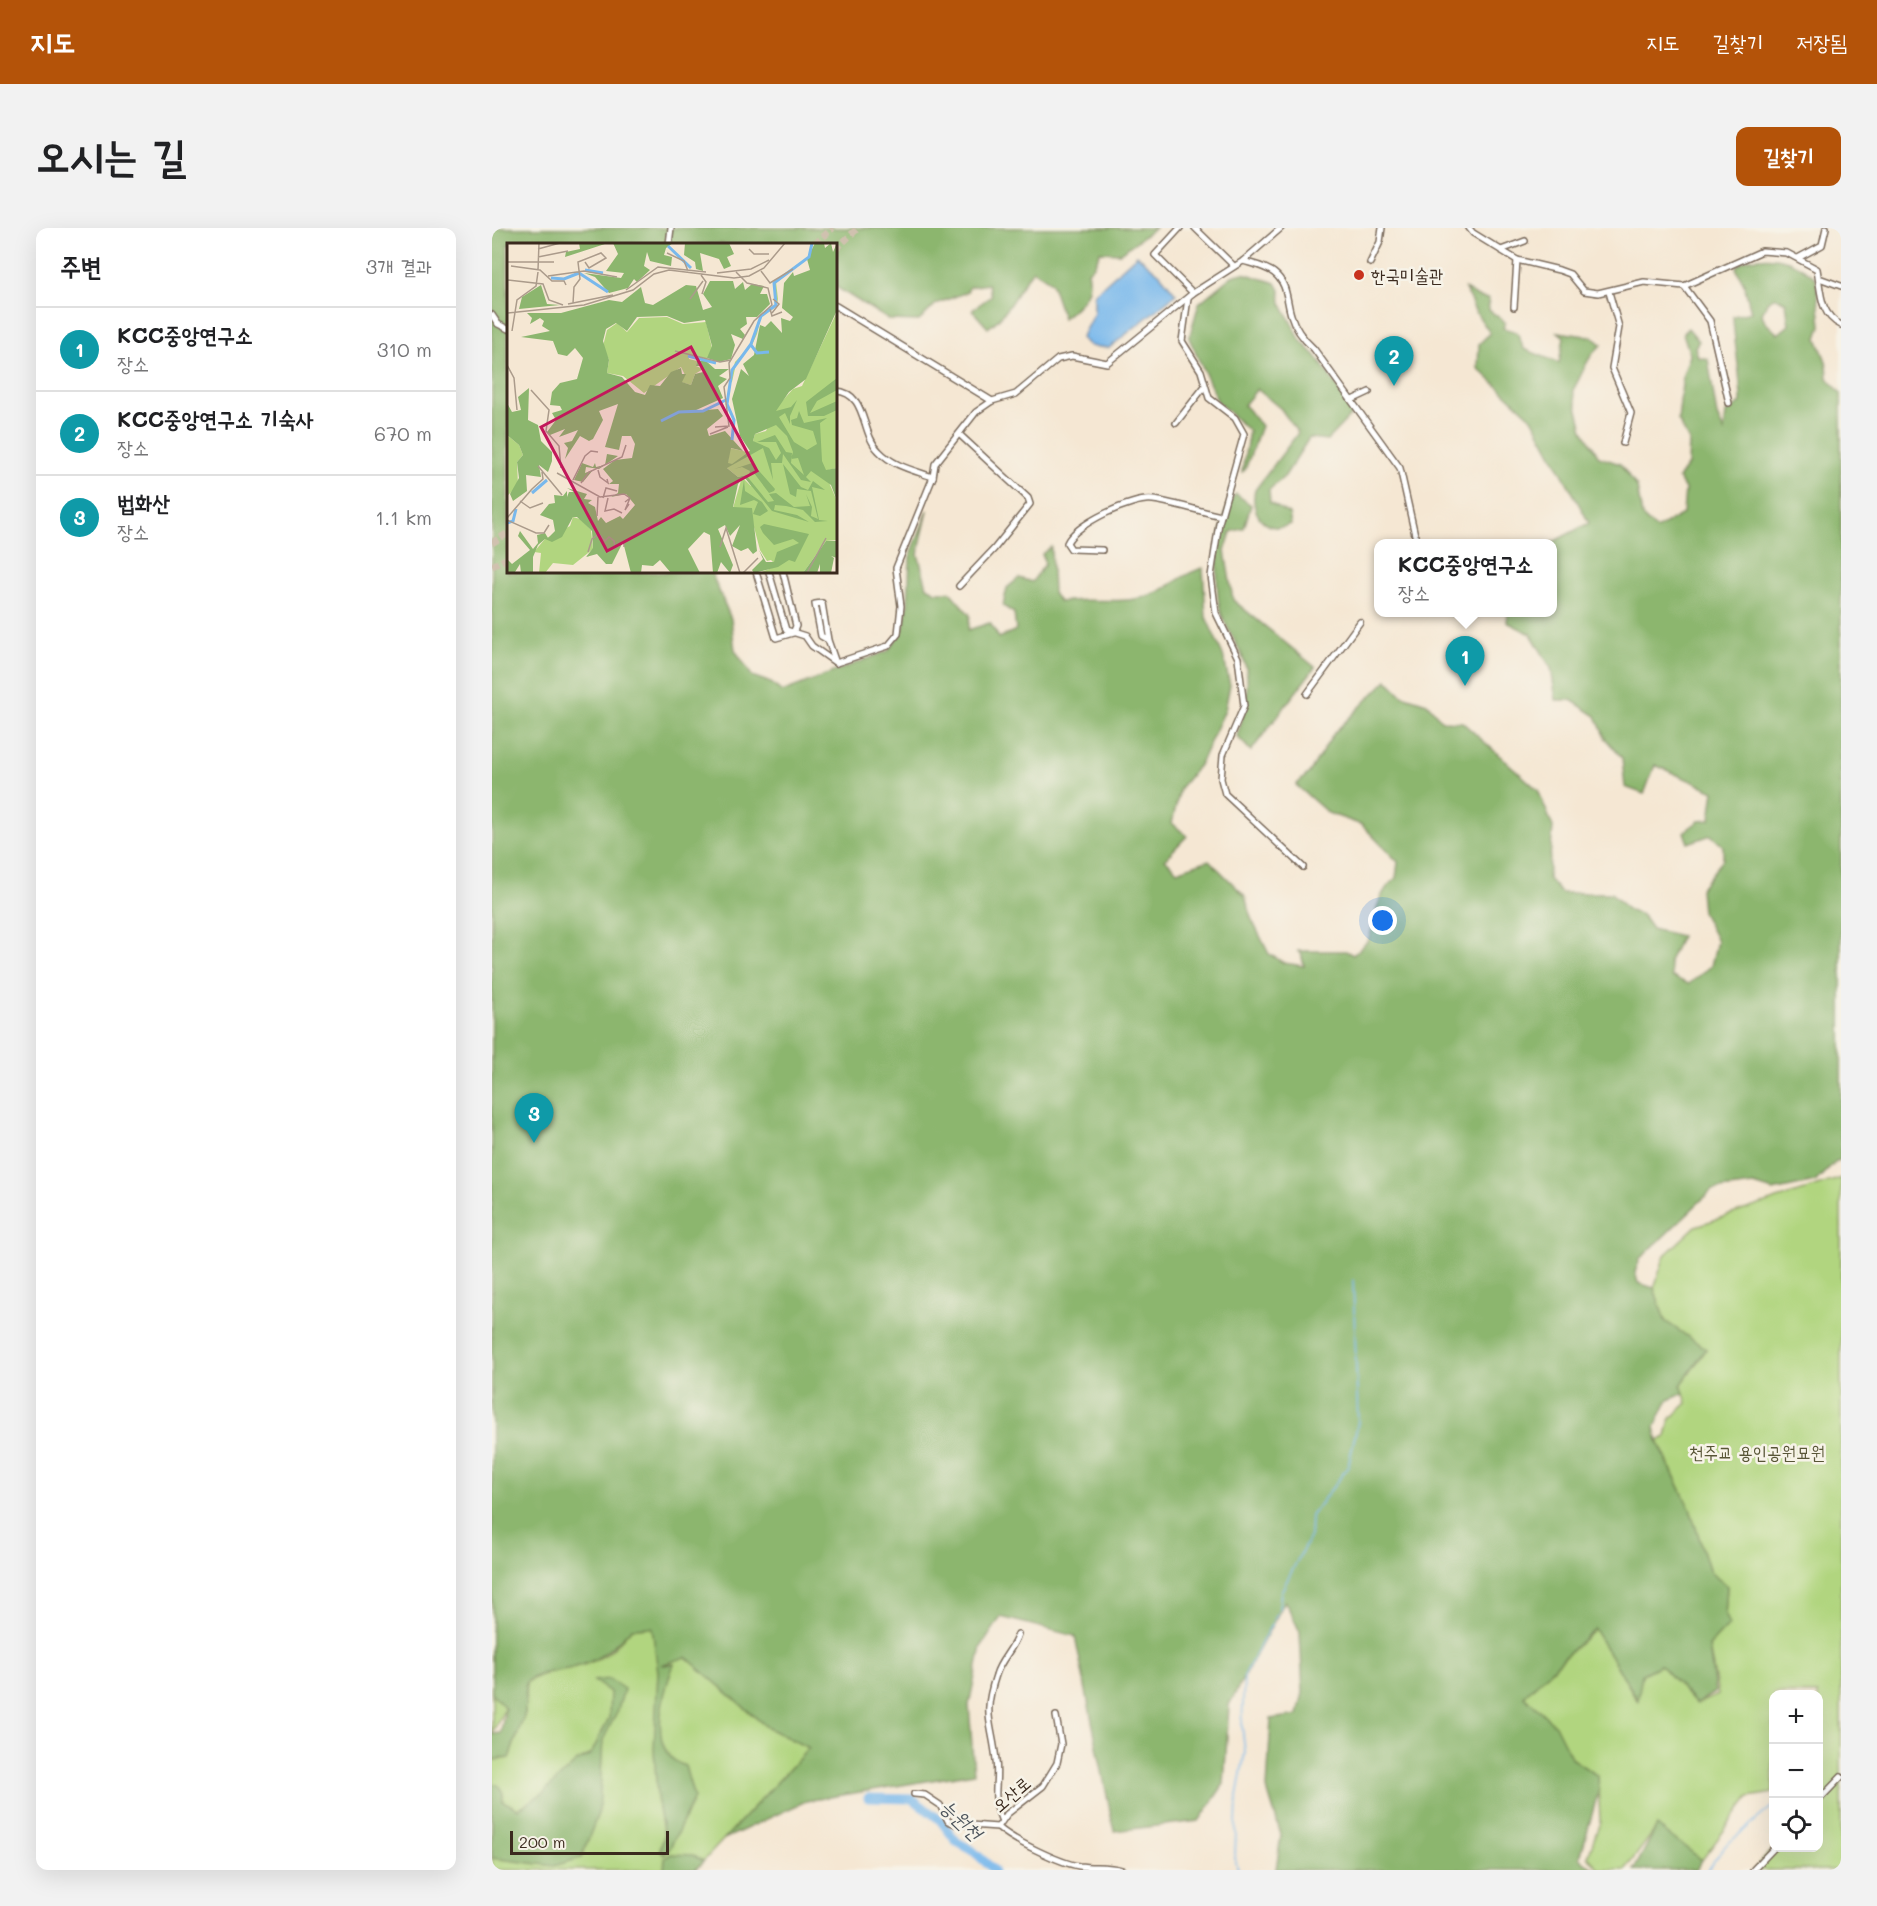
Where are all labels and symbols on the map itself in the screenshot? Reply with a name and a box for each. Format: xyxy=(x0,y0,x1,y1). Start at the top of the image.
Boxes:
inset map xyxy=(507,243,837,573)
place label: 한국미술관 xyxy=(1371,263,1443,287)
marker: 한국미술관 xyxy=(1352,268,1366,282)
pin: 2 xyxy=(1374,336,1414,386)
pin: 1 xyxy=(1446,636,1484,686)
your location xyxy=(1368,906,1397,935)
pin: 3 xyxy=(514,1094,554,1143)
park label: 천주교 용인공원묘원 xyxy=(1689,1440,1825,1464)
street label: 오산로 xyxy=(987,1771,1035,1817)
water label: 능원천 xyxy=(936,1793,990,1846)
scale bar xyxy=(510,1828,669,1856)

